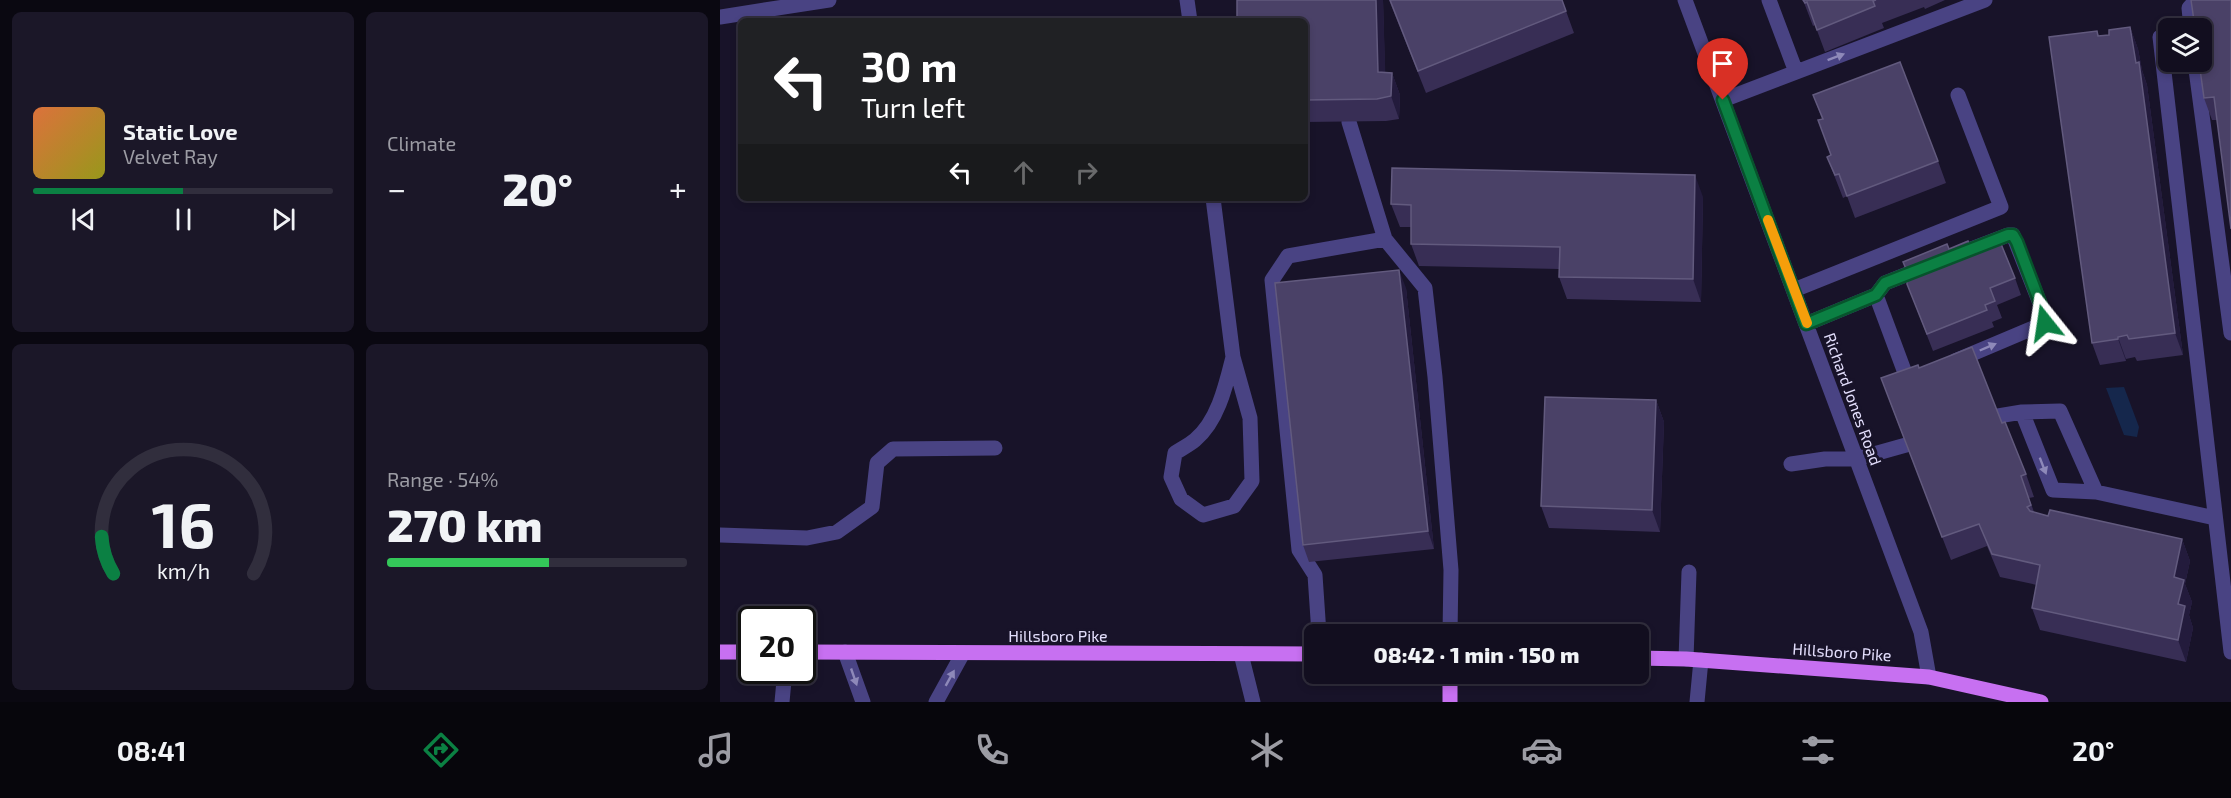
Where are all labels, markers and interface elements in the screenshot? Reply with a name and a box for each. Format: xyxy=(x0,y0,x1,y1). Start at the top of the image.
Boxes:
map controls xyxy=(2158,18,2212,72)
button: layers xyxy=(2158,18,2212,72)
pin xyxy=(1697,38,1748,100)
text: 30 m xyxy=(861,40,957,90)
icon: left xyxy=(762,42,840,120)
icon: arrive xyxy=(1706,47,1739,80)
one-way arrow xyxy=(1828,52,1846,62)
text: Turn left xyxy=(861,91,965,123)
text: Static Love xyxy=(123,118,238,144)
text: Climate xyxy=(387,131,456,155)
text: Velvet Ray xyxy=(123,144,218,168)
icon: left xyxy=(944,156,977,189)
icon: ahead xyxy=(1007,156,1040,189)
icon: right xyxy=(1070,156,1103,189)
text: 20° xyxy=(502,161,573,215)
text: − xyxy=(387,168,406,208)
text: + xyxy=(669,168,687,208)
icon: previous xyxy=(67,203,100,236)
icon: pause xyxy=(167,203,200,236)
icon: next xyxy=(267,203,300,236)
position arrow xyxy=(2013,291,2077,355)
street label: Richard Jones Road xyxy=(1821,330,1886,468)
one-way arrow xyxy=(1979,342,1997,352)
one-way arrow xyxy=(2039,457,2049,475)
text: Range · 54% xyxy=(387,467,498,491)
text: 16 xyxy=(151,486,215,561)
text: 270 km xyxy=(387,497,542,551)
text: km/h xyxy=(156,558,210,583)
speed limit sign: 20 xyxy=(738,606,816,684)
street label: Hillsboro Pike xyxy=(1008,626,1108,645)
street label: Hillsboro Pike xyxy=(1792,639,1892,664)
text: 08:42 · 1 min · 150 m xyxy=(1374,641,1579,667)
one-way arrow xyxy=(850,668,860,686)
one-way arrow xyxy=(944,669,954,686)
icon: directions xyxy=(420,729,462,771)
icon: music xyxy=(695,729,737,771)
icon: phone xyxy=(971,729,1013,771)
icon: climate xyxy=(1246,729,1288,771)
icon: car xyxy=(1521,729,1563,771)
icon: filters xyxy=(1797,729,1839,771)
text: 08:41 xyxy=(117,734,186,766)
text: 20° xyxy=(2072,734,2114,766)

